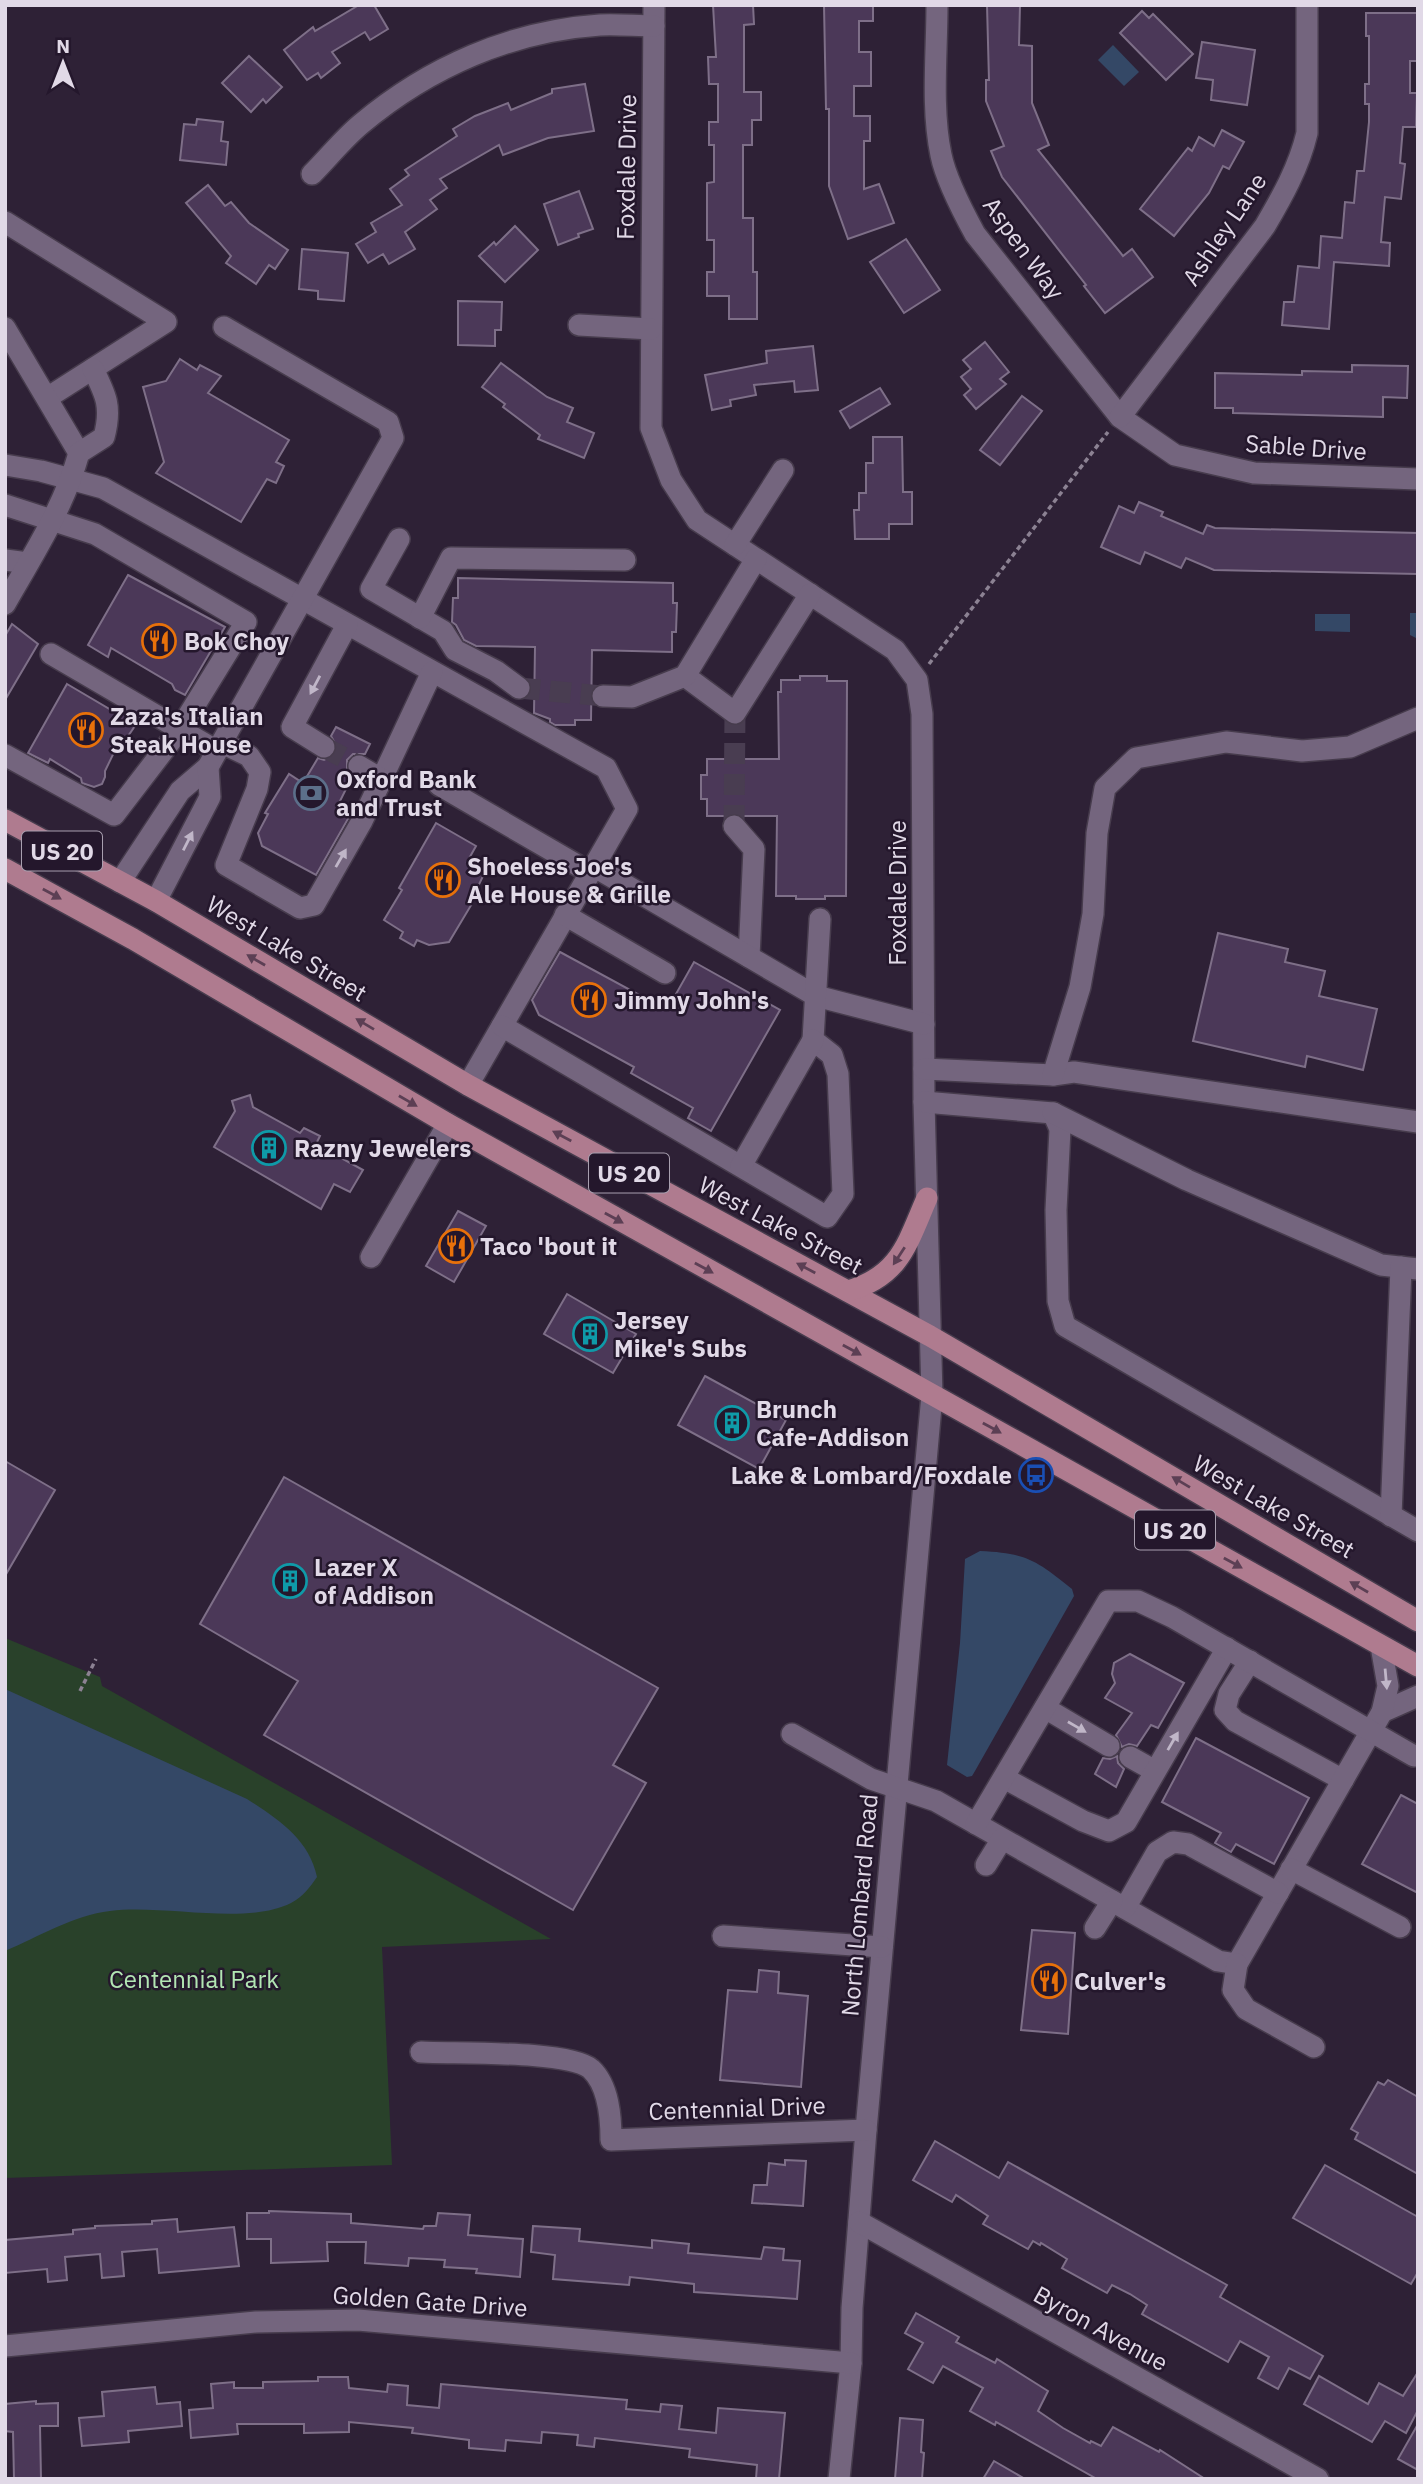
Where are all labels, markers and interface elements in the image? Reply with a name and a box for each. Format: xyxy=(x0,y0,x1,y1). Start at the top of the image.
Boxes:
north arrow xyxy=(28,28,98,98)
text: N xyxy=(56,34,70,58)
street label: Foxdale Drive xyxy=(609,94,643,240)
street label: Ashley Lane xyxy=(1175,166,1273,292)
street label: Aspen Way xyxy=(976,190,1072,306)
street label: Sable Drive xyxy=(1244,427,1368,467)
restaurant icon: Bok Choy xyxy=(140,622,178,660)
place label: Bok Choy xyxy=(184,625,289,657)
one-way arrow xyxy=(309,675,320,695)
place label: Zaza's Italian Steak House xyxy=(110,700,263,760)
restaurant icon: Zaza's Italian Steak House xyxy=(67,711,105,749)
place label: Oxford Bank and Trust xyxy=(336,763,477,823)
bank icon: Oxford Bank and Trust xyxy=(292,774,330,812)
street label: Foxdale Drive xyxy=(881,820,913,966)
one-way arrow xyxy=(182,831,193,851)
road number: US 20 xyxy=(22,832,102,870)
one-way arrow xyxy=(335,848,347,868)
place label: Shoeless Joe's Ale House & Grille xyxy=(467,850,671,910)
restaurant icon: Shoeless Joe's Ale House & Grille xyxy=(424,861,462,899)
one-way arrow xyxy=(42,888,61,900)
street label: West Lake Street xyxy=(201,888,373,1008)
one-way arrow xyxy=(246,953,265,966)
restaurant icon: Jimmy John's xyxy=(570,981,608,1019)
place label: Jimmy John's xyxy=(614,984,769,1016)
one-way arrow xyxy=(355,1018,374,1030)
one-way arrow xyxy=(398,1095,418,1107)
building icon: Razny Jewelers xyxy=(250,1129,288,1167)
one-way arrow xyxy=(552,1131,572,1143)
place label: Razny Jewelers xyxy=(294,1132,471,1164)
road number: US 20 xyxy=(589,1154,669,1192)
street label: West Lake Street xyxy=(693,1168,869,1282)
one-way arrow xyxy=(604,1212,624,1224)
restaurant icon: Taco 'bout it xyxy=(437,1227,475,1265)
place label: Taco 'bout it xyxy=(480,1230,617,1262)
one-way arrow xyxy=(893,1246,906,1266)
one-way arrow xyxy=(694,1262,714,1274)
one-way arrow xyxy=(796,1262,815,1274)
place label: Jersey Mike's Subs xyxy=(614,1304,747,1364)
building icon: Jersey Mike's Subs xyxy=(571,1315,609,1353)
one-way arrow xyxy=(842,1344,862,1356)
place label: Brunch Cafe-Addison xyxy=(756,1393,909,1453)
building icon: Brunch Cafe-Addison xyxy=(713,1404,751,1442)
one-way arrow xyxy=(982,1422,1001,1434)
street label: West Lake Street xyxy=(1187,1447,1361,1565)
bus stop icon: Lake & Lombard/Foxdale xyxy=(1017,1456,1055,1494)
place label: Lake & Lombard/Foxdale xyxy=(731,1459,1012,1491)
one-way arrow xyxy=(1172,1476,1191,1489)
road number: US 20 xyxy=(1135,1511,1215,1550)
place label: Lazer X of Addison xyxy=(314,1551,434,1611)
one-way arrow xyxy=(1223,1557,1243,1569)
building icon: Lazer X of Addison xyxy=(271,1562,309,1600)
one-way arrow xyxy=(1349,1580,1368,1593)
one-way arrow xyxy=(1381,1668,1392,1690)
one-way arrow xyxy=(1067,1721,1087,1733)
one-way arrow xyxy=(1167,1731,1179,1751)
street label: North Lombard Road xyxy=(833,1792,885,2018)
restaurant icon: Culver's xyxy=(1030,1962,1068,2000)
park label: Centennial Park xyxy=(109,1963,279,1995)
place label: Culver's xyxy=(1074,1965,1166,1997)
street label: Centennial Drive xyxy=(648,2089,826,2127)
street label: Golden Gate Drive xyxy=(331,2278,529,2324)
street label: Byron Avenue xyxy=(1028,2278,1174,2378)

